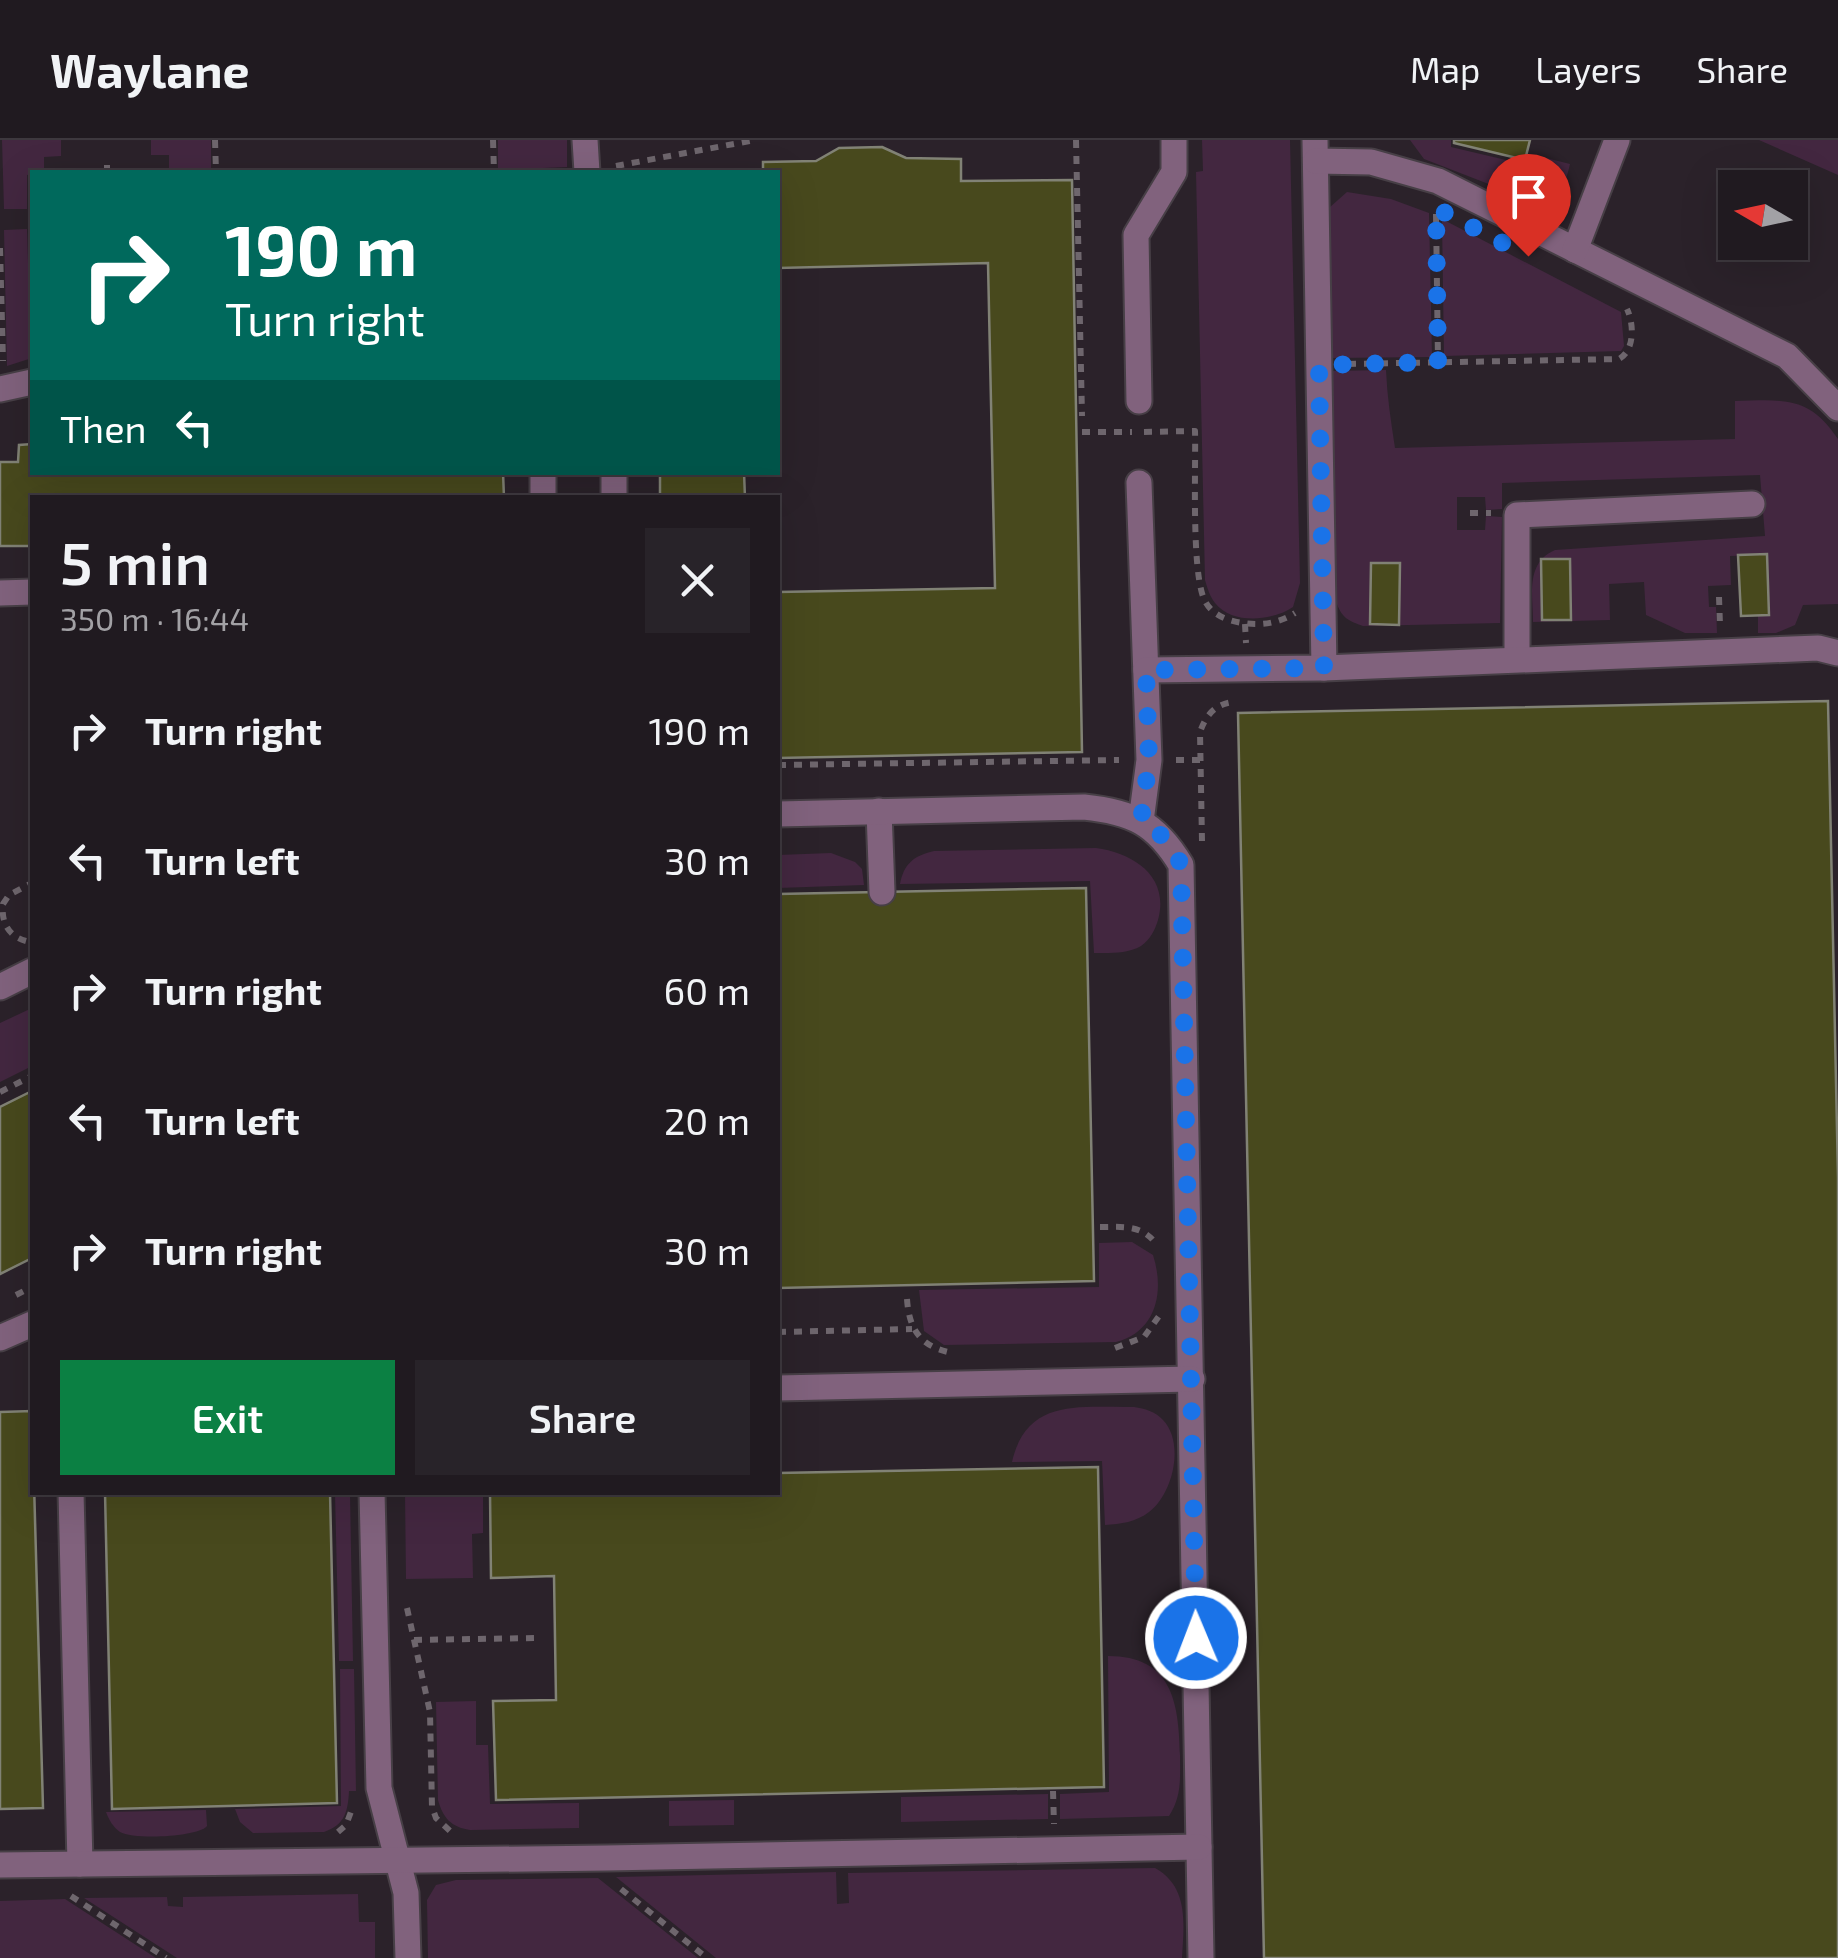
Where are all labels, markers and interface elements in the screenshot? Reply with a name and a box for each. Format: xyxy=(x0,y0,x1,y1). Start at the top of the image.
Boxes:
text: Waylane xyxy=(50,40,250,98)
text: Map xyxy=(1410,48,1480,90)
text: Layers xyxy=(1535,48,1641,90)
text: Share xyxy=(1696,48,1788,90)
pin xyxy=(1486,154,1571,257)
icon: arrive xyxy=(1501,169,1556,224)
north arrow xyxy=(1718,170,1808,260)
map controls xyxy=(1718,170,1808,260)
text: 190 m xyxy=(225,206,418,290)
icon: right xyxy=(60,210,190,340)
text: Turn right xyxy=(225,291,425,345)
icon: left xyxy=(167,400,222,455)
text: Then xyxy=(60,405,147,451)
text: 5 min xyxy=(60,525,210,597)
button: close xyxy=(645,528,750,633)
text: 350 m · 16:44 xyxy=(60,599,249,637)
icon: right xyxy=(60,703,115,758)
text: Turn right xyxy=(145,707,322,753)
text: 190 m xyxy=(648,707,750,753)
icon: left xyxy=(60,833,115,888)
text: Turn left xyxy=(145,837,300,883)
text: 30 m xyxy=(664,837,750,883)
icon: right xyxy=(60,963,115,1018)
text: Turn right xyxy=(145,967,322,1013)
text: 60 m xyxy=(664,967,750,1013)
icon: left xyxy=(60,1093,115,1148)
text: Turn left xyxy=(145,1097,300,1143)
text: 20 m xyxy=(664,1097,750,1143)
icon: right xyxy=(60,1223,115,1278)
text: Turn right xyxy=(145,1227,322,1273)
text: 30 m xyxy=(664,1227,750,1273)
button: Exit xyxy=(60,1360,395,1475)
button: Share xyxy=(415,1360,750,1475)
position arrow xyxy=(1144,1586,1248,1690)

